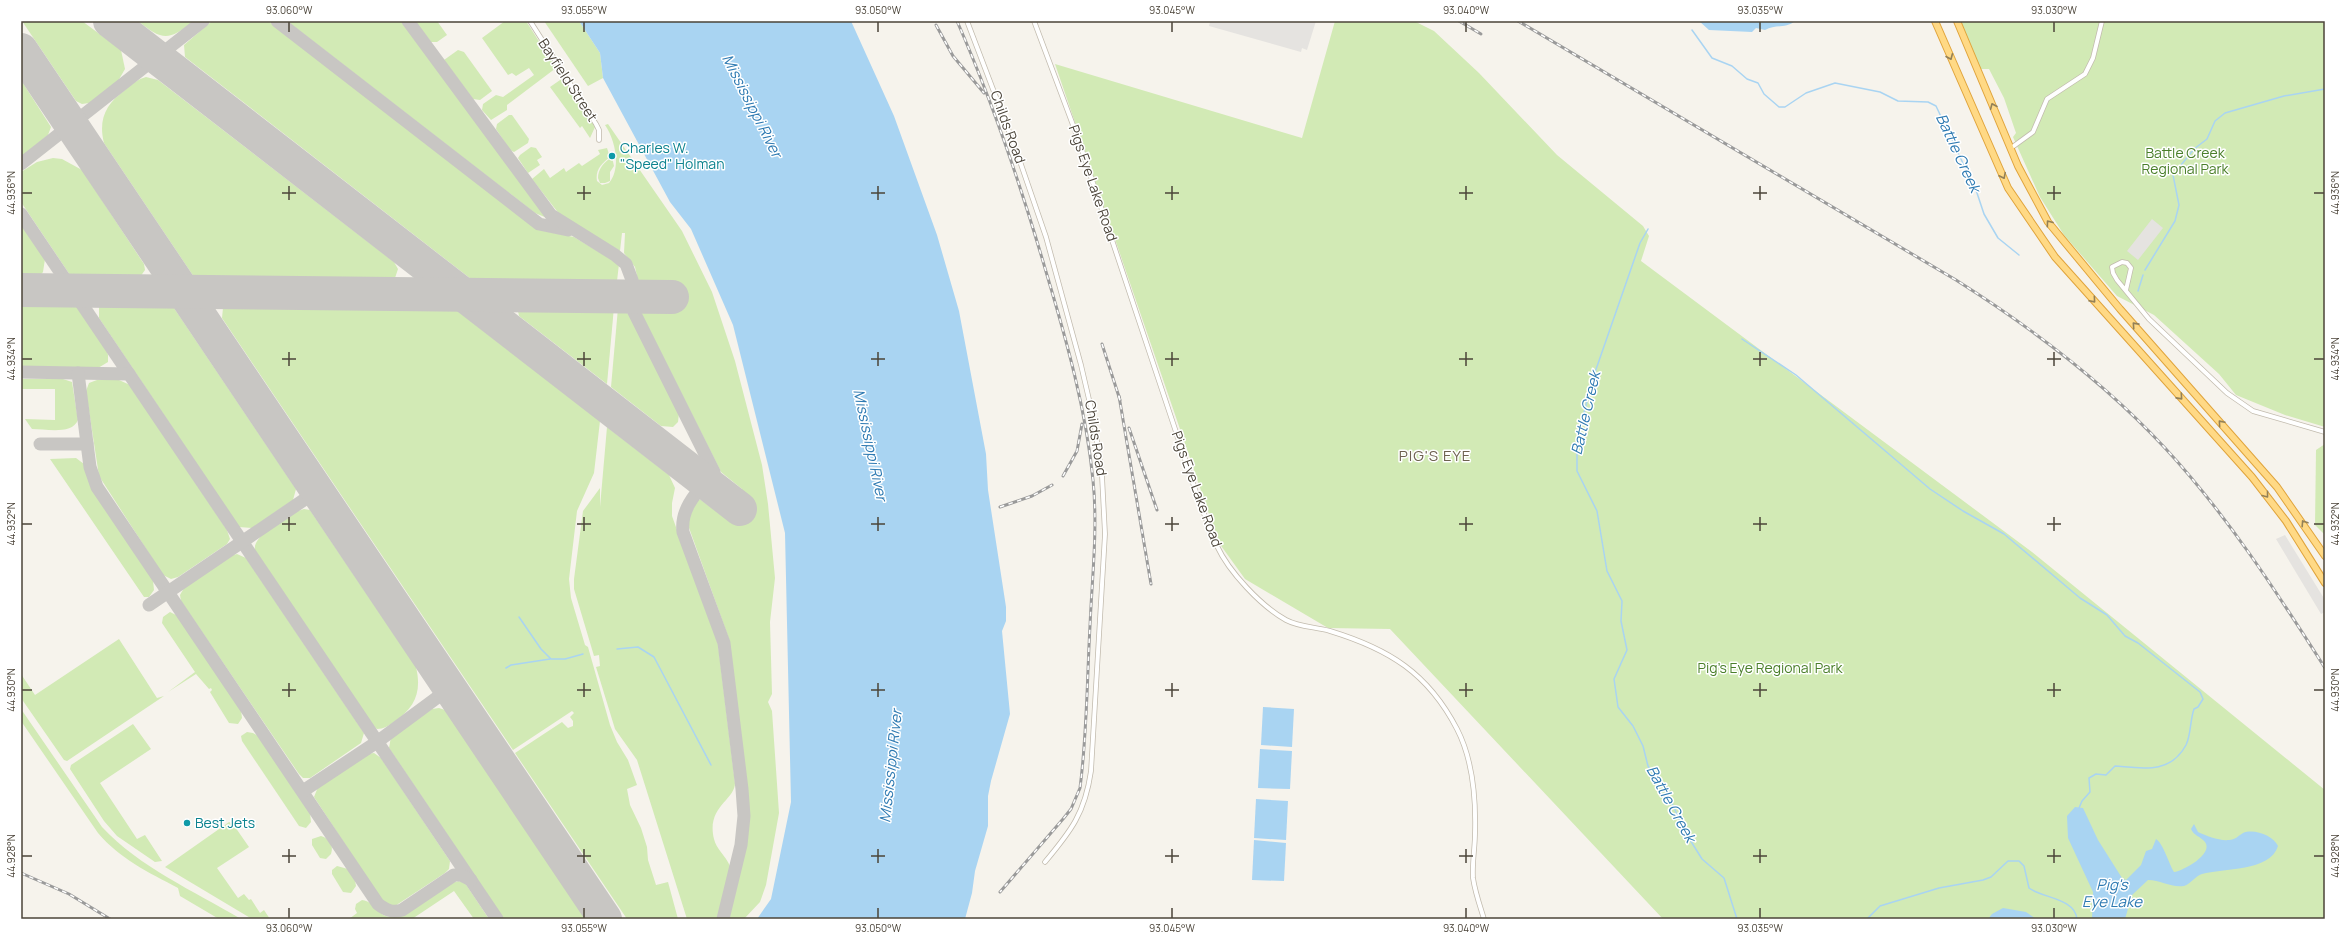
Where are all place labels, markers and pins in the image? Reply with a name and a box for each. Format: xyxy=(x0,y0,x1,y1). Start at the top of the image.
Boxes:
place label: Charles W. "Speed" Holman xyxy=(620,138,724,173)
marker: Charles W. "Speed" Holman xyxy=(607,151,617,161)
place label: Best Jets xyxy=(195,813,255,832)
marker: Best Jets xyxy=(182,818,192,828)

